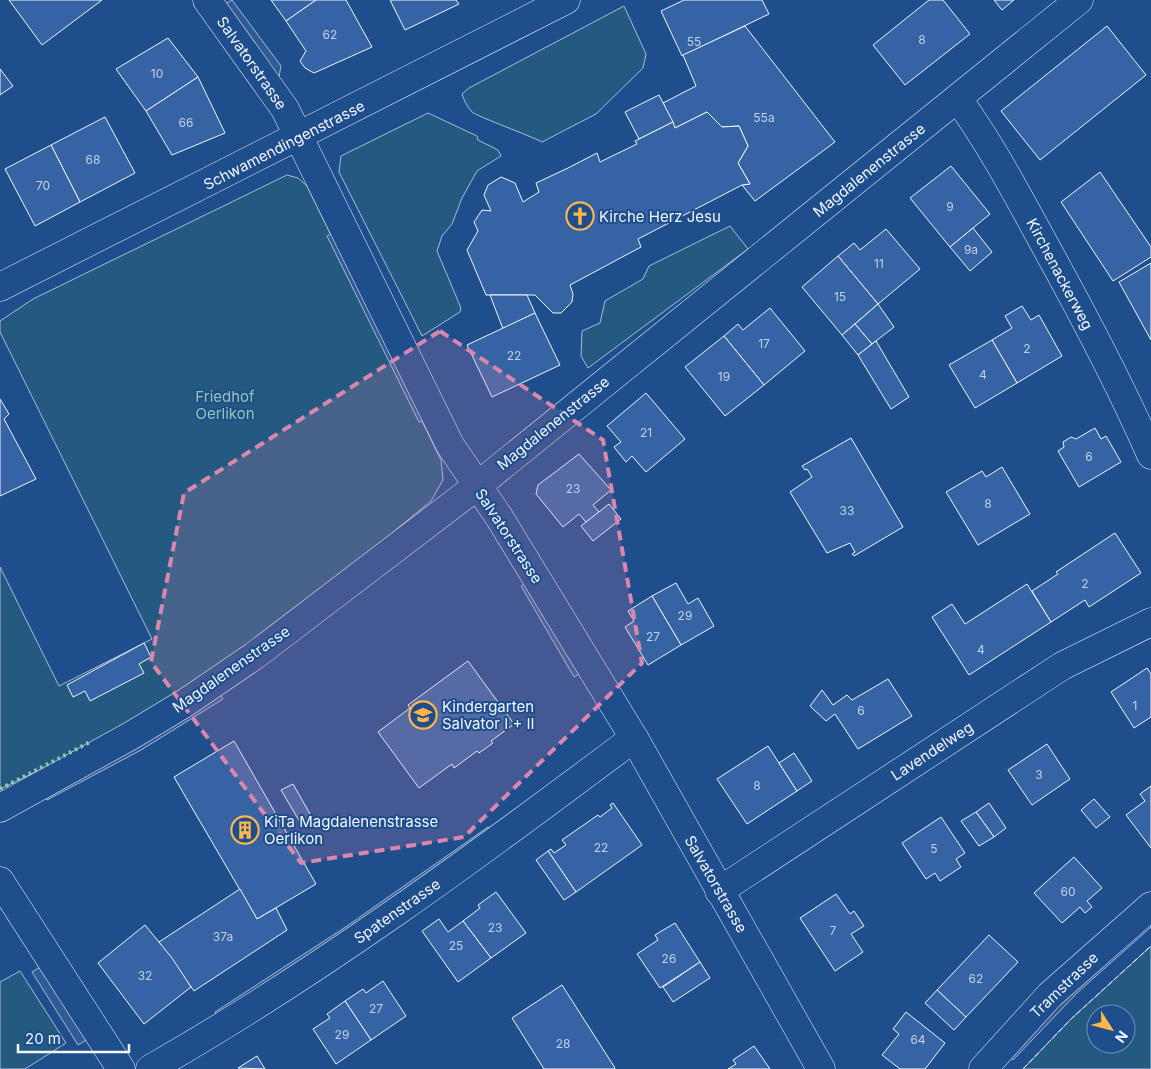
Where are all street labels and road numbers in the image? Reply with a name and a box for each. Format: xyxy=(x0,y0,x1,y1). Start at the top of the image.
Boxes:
street label: Salvatorstrasse xyxy=(213,13,291,113)
street label: Schwamendingenstrasse xyxy=(200,96,368,194)
street label: Magdalenenstrasse xyxy=(809,119,929,221)
street label: Kirchenackerweg xyxy=(1023,215,1097,333)
street label: Magdalenenstrasse xyxy=(493,372,613,474)
street label: Salvatorstrasse xyxy=(471,485,547,587)
street label: Magdalenenstrasse xyxy=(169,621,293,717)
street label: Lavendelweg xyxy=(887,717,977,785)
street label: Salvatorstrasse xyxy=(680,832,752,936)
street label: Spatenstrasse xyxy=(350,874,444,948)
street label: Tramstrasse xyxy=(1026,948,1102,1022)

